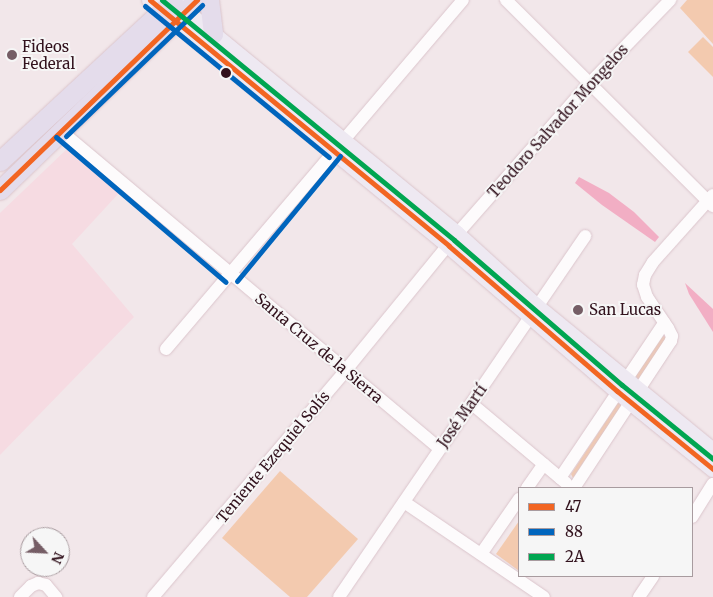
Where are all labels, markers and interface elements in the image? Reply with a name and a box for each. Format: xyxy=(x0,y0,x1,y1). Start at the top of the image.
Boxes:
place label: Fideos Federal xyxy=(22,37,75,72)
street label: Teodoro Salvador Mongelos xyxy=(484,40,632,202)
marker: Fideos Federal xyxy=(6,49,18,61)
unlabelled marker xyxy=(221,68,231,78)
street label: Santa Cruz de la Sierra xyxy=(251,289,387,407)
place label: San Lucas xyxy=(589,301,661,319)
marker: San Lucas xyxy=(571,303,585,317)
street label: José Martí xyxy=(434,381,490,451)
street label: Teniente Ezequiel Solís xyxy=(213,387,333,527)
legend xyxy=(518,487,693,577)
text: 47 xyxy=(565,497,581,516)
text: 88 xyxy=(565,522,583,541)
north arrow xyxy=(20,527,70,577)
text: 2A xyxy=(565,547,585,566)
text: N xyxy=(47,549,68,567)

